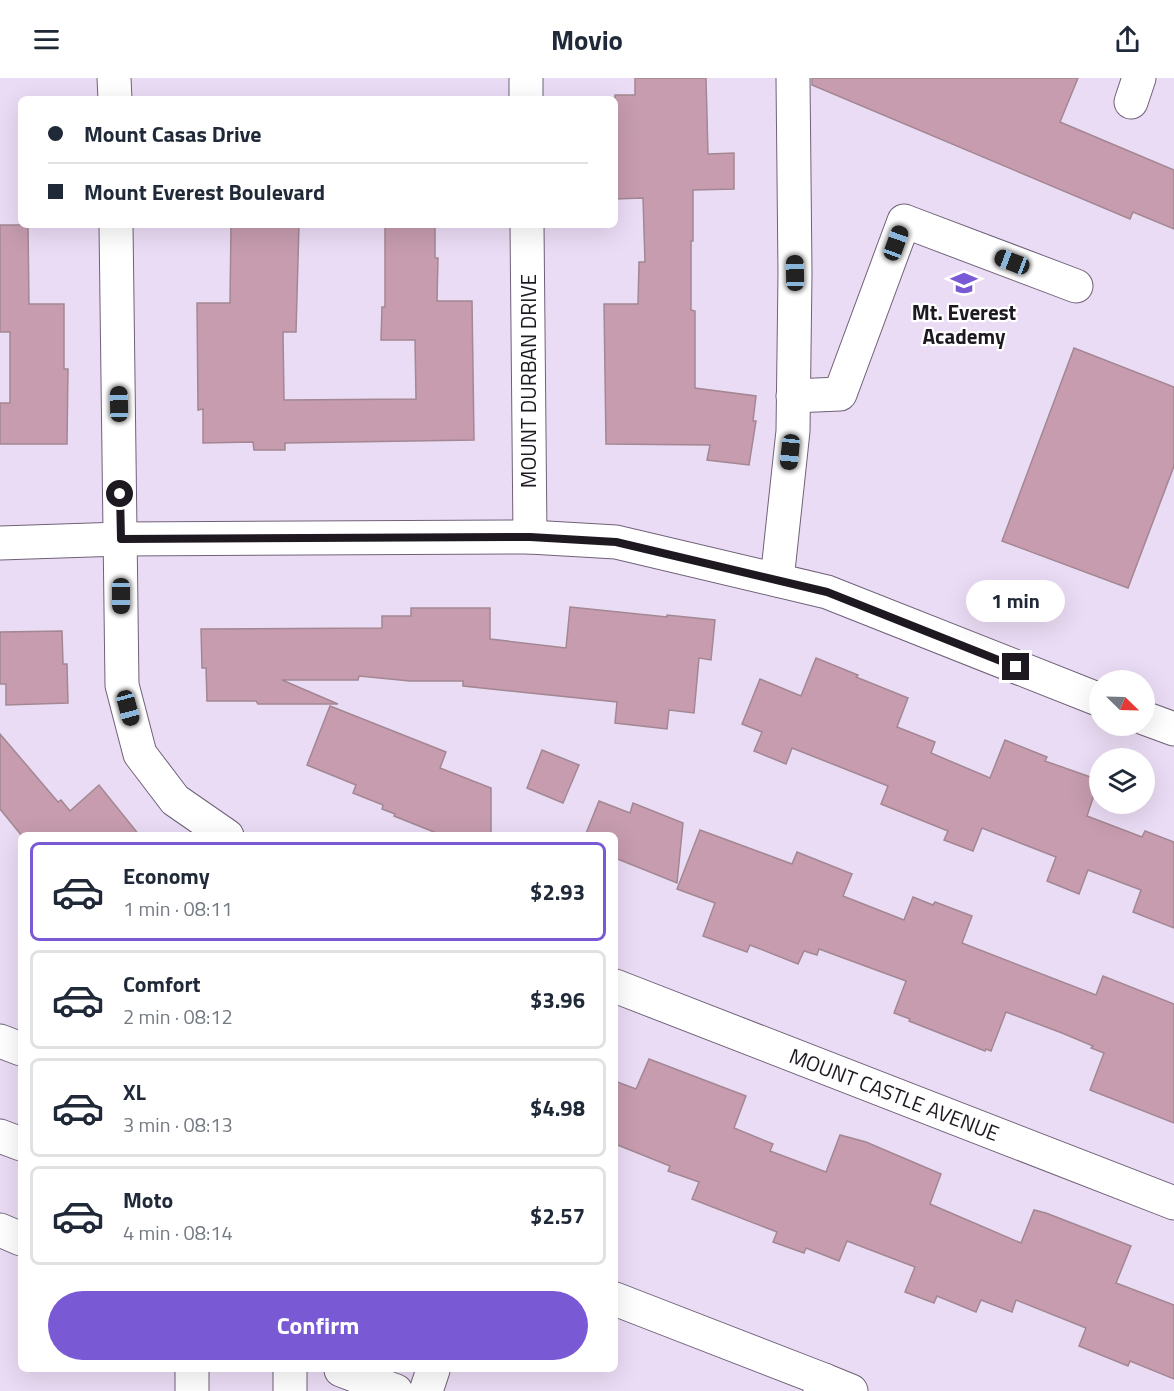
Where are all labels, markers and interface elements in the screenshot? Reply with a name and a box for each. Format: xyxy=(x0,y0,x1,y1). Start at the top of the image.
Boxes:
text: Movio xyxy=(551,19,623,60)
icon: menu xyxy=(30,23,63,56)
icon: share xyxy=(1111,23,1144,56)
text: Mount Casas Drive xyxy=(84,117,262,151)
text: Mount Everest Boulevard xyxy=(84,175,325,209)
car xyxy=(881,223,911,263)
car xyxy=(992,247,1032,277)
car xyxy=(786,255,804,291)
school or university icon: Mt. Everest Academy xyxy=(949,268,979,298)
street label: MOUNT DURBAN DRIVE xyxy=(512,274,544,488)
place label: Mt. Everest Academy xyxy=(912,296,1017,352)
car xyxy=(110,386,128,422)
car xyxy=(779,433,801,471)
route start xyxy=(106,480,133,507)
car xyxy=(112,578,130,614)
callout: 1 min xyxy=(966,580,1066,622)
text: 1 min xyxy=(991,585,1040,616)
route end xyxy=(1002,653,1029,680)
north arrow xyxy=(1089,670,1155,736)
map controls xyxy=(1089,670,1155,814)
car xyxy=(115,688,141,728)
button: layers xyxy=(1089,748,1155,814)
text: Economy xyxy=(123,859,210,893)
icon: car xyxy=(51,865,105,919)
text: $2.93 xyxy=(530,875,585,909)
text: 1 min · 08:11 xyxy=(123,893,233,924)
text: Comfort xyxy=(123,967,201,1001)
icon: car xyxy=(51,973,105,1027)
text: $3.96 xyxy=(530,983,585,1017)
text: 2 min · 08:12 xyxy=(123,1001,233,1032)
street label: MOUNT CASTLE AVENUE xyxy=(785,1039,1004,1149)
text: XL xyxy=(123,1075,146,1109)
icon: car xyxy=(51,1081,105,1135)
text: $4.98 xyxy=(530,1091,585,1125)
text: 3 min · 08:13 xyxy=(123,1109,233,1140)
text: Moto xyxy=(123,1183,173,1217)
icon: car xyxy=(51,1189,105,1243)
text: $2.57 xyxy=(530,1199,585,1233)
text: 4 min · 08:14 xyxy=(123,1217,233,1248)
button: Confirm xyxy=(48,1291,588,1360)

